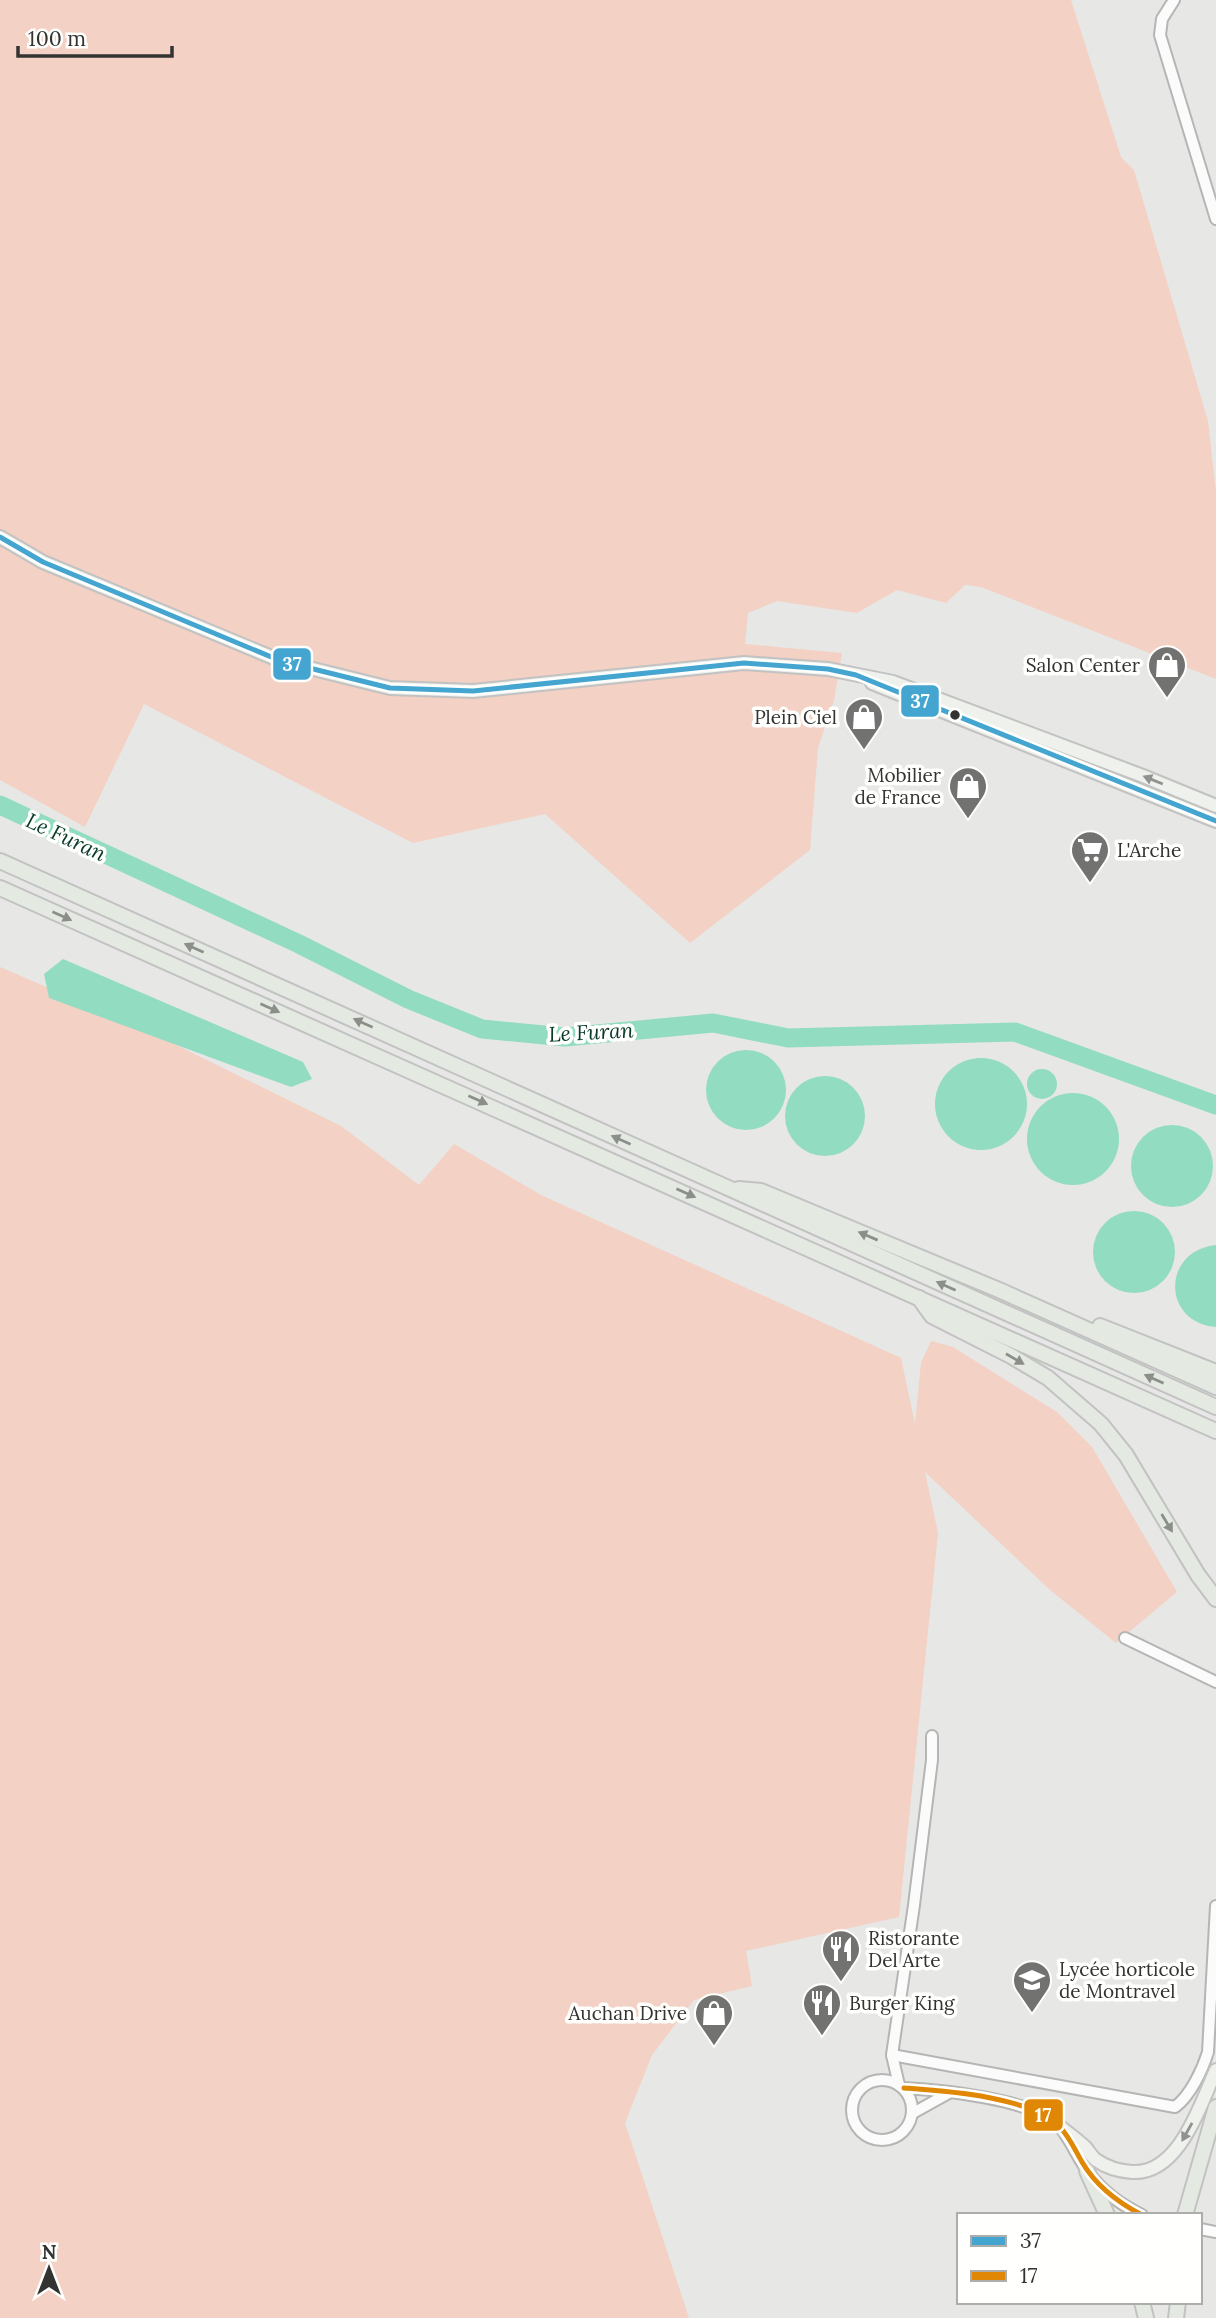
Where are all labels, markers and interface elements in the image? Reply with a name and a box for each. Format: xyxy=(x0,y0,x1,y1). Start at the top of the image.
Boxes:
scale bar xyxy=(18,14,172,58)
text: 100 m xyxy=(28,25,86,52)
shop icon: Salon Center xyxy=(1146,644,1188,699)
line badge: 37 xyxy=(272,647,312,681)
text: 37 xyxy=(282,652,302,676)
place label: Salon Center xyxy=(1026,653,1141,677)
line badge: 37 xyxy=(900,684,940,718)
text: 37 xyxy=(910,689,930,713)
shop icon: Plein Ciel xyxy=(843,696,885,751)
place label: Plein Ciel xyxy=(754,705,837,729)
unlabelled marker xyxy=(948,708,962,722)
place label: Mobilier de France xyxy=(854,763,942,809)
shop icon: Mobilier de France xyxy=(947,765,989,820)
one-way arrow xyxy=(1142,774,1163,785)
water label: Le Furan xyxy=(22,807,110,867)
supermarket icon: L'Arche xyxy=(1069,829,1111,884)
place label: L'Arche xyxy=(1117,838,1181,862)
one-way arrow xyxy=(52,911,73,922)
one-way arrow xyxy=(184,942,204,954)
one-way arrow xyxy=(260,1002,280,1014)
water label: Le Furan xyxy=(548,1016,634,1048)
one-way arrow xyxy=(353,1017,373,1029)
one-way arrow xyxy=(468,1094,488,1106)
one-way arrow xyxy=(611,1134,631,1146)
one-way arrow xyxy=(676,1187,696,1199)
one-way arrow xyxy=(857,1230,878,1241)
one-way arrow xyxy=(936,1280,956,1292)
one-way arrow xyxy=(1006,1352,1025,1365)
one-way arrow xyxy=(1144,1373,1164,1385)
one-way arrow xyxy=(1161,1513,1174,1532)
place label: Ristorante Del Arte xyxy=(868,1926,959,1972)
restaurant icon: Ristorante Del Arte xyxy=(820,1928,862,1983)
place label: Lycée horticole de Montravel xyxy=(1059,1957,1195,2003)
school or university icon: Lycée horticole de Montravel xyxy=(1011,1959,1053,2014)
restaurant icon: Burger King xyxy=(801,1982,843,2037)
place label: Burger King xyxy=(849,1991,955,2015)
shop icon: Auchan Drive xyxy=(693,1992,735,2047)
place label: Auchan Drive xyxy=(567,2001,687,2025)
line badge: 17 xyxy=(1023,2098,1064,2132)
text: 17 xyxy=(1035,2103,1051,2127)
one-way arrow xyxy=(1181,2122,1193,2141)
legend xyxy=(957,2213,1202,2304)
text: 37 xyxy=(1020,2227,1041,2254)
north arrow xyxy=(14,2234,84,2304)
text: N xyxy=(42,2240,57,2264)
text: 17 xyxy=(1020,2262,1038,2289)

